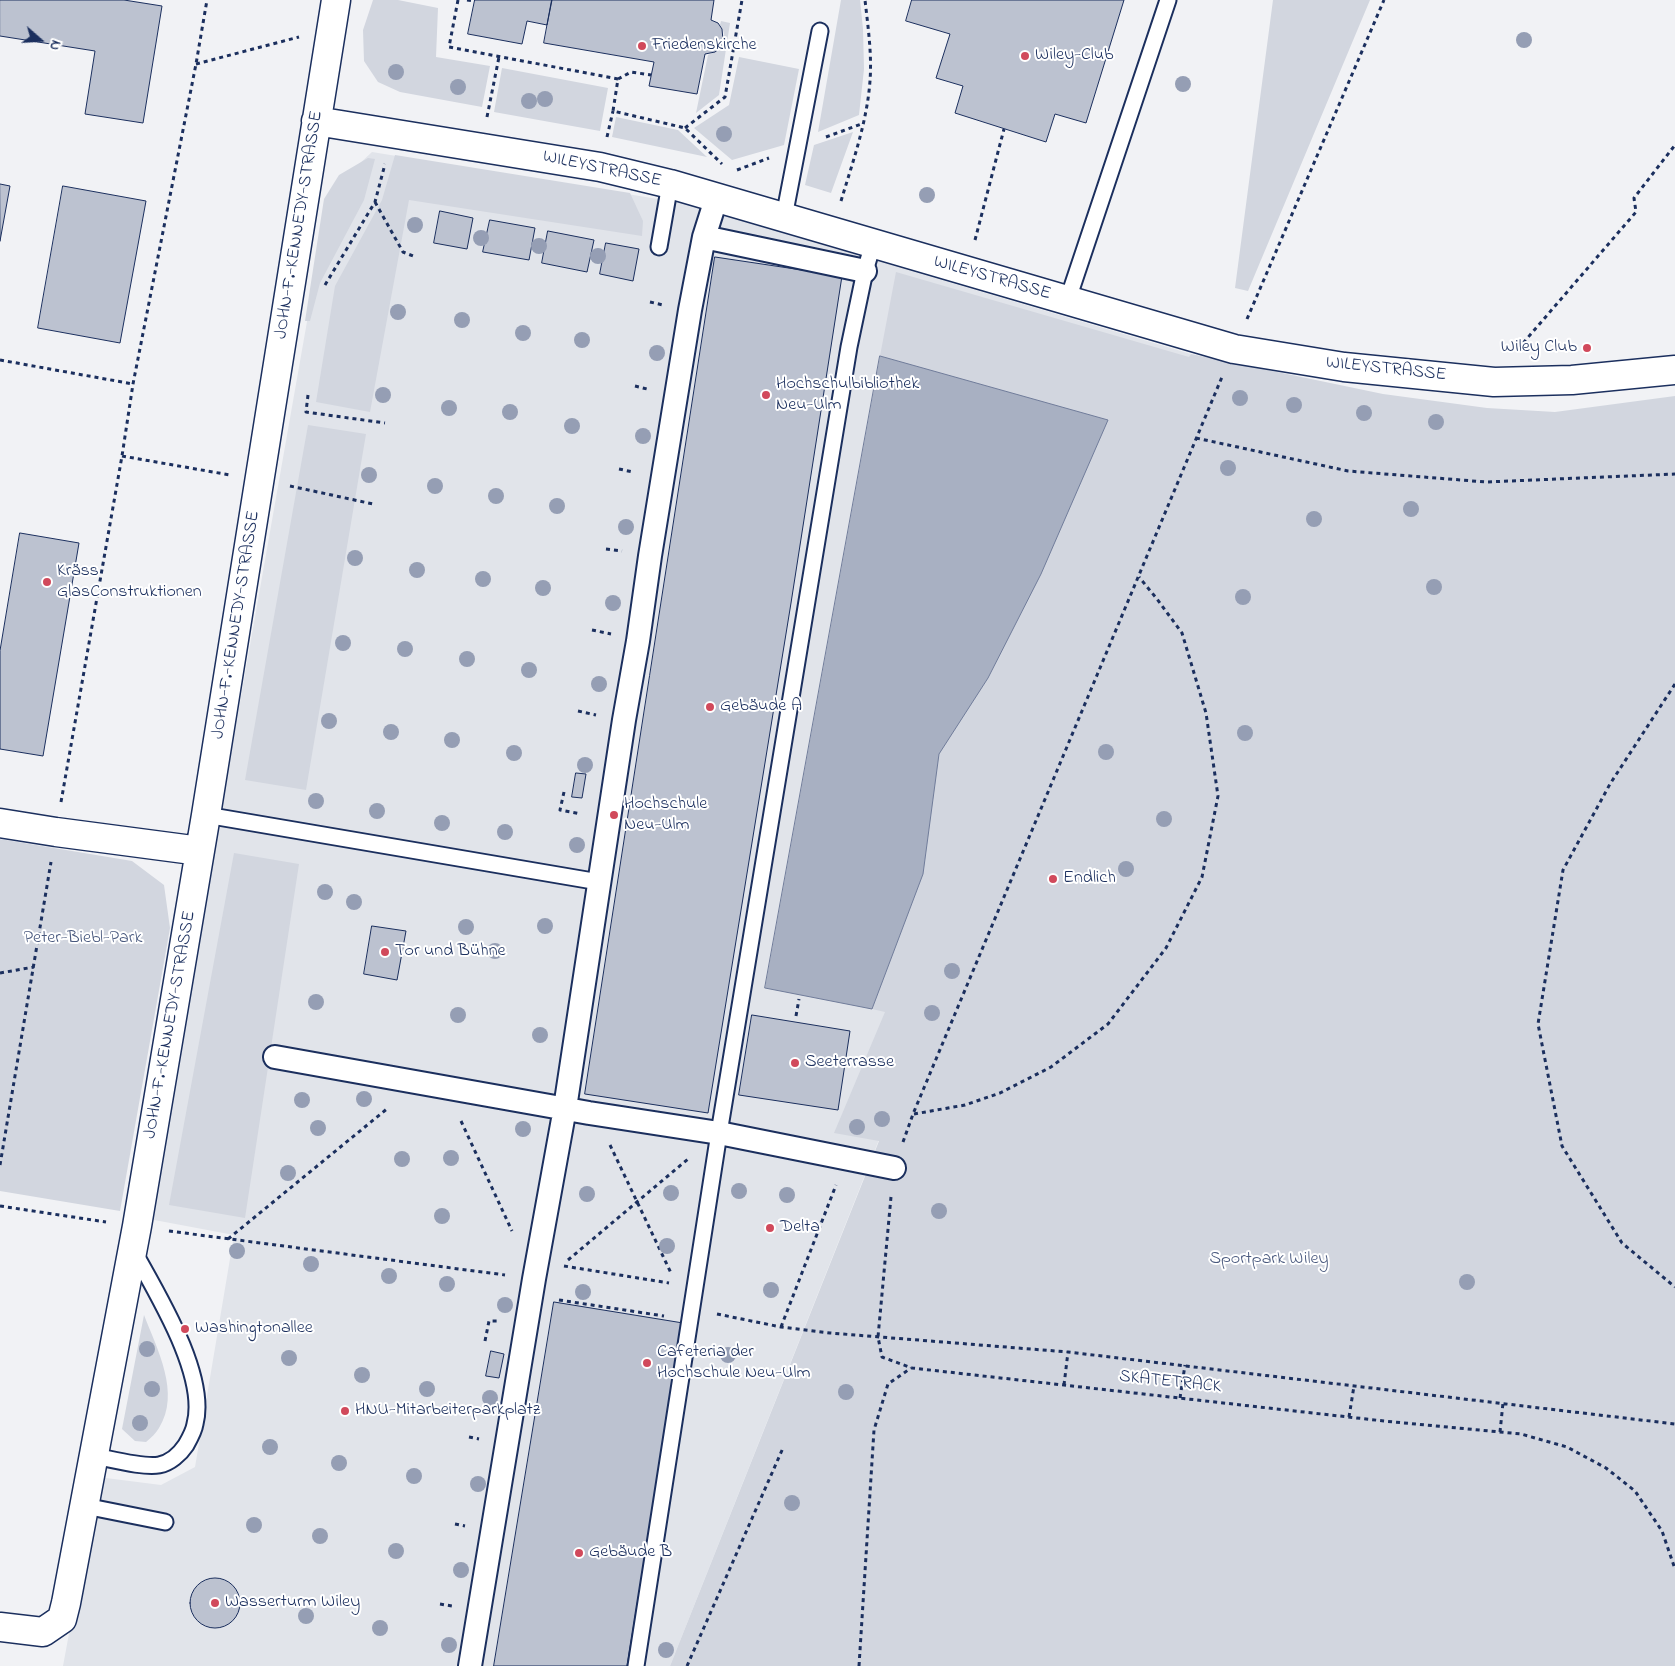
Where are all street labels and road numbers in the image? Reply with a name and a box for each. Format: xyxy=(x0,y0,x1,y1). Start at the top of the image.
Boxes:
street label: JOHN-F.-KENNEDY-STRASSE xyxy=(271,109,329,341)
street label: WILEYSTRASSE xyxy=(541,147,663,193)
street label: WILEYSTRASSE xyxy=(931,252,1053,306)
street label: WILEYSTRASSE xyxy=(1325,353,1447,387)
street label: JOHN-F.-KENNEDY-STRASSE xyxy=(208,509,266,741)
street label: JOHN-F.-KENNEDY-STRASSE xyxy=(140,909,202,1141)
street label: SKATETRACK xyxy=(1118,1367,1222,1399)

